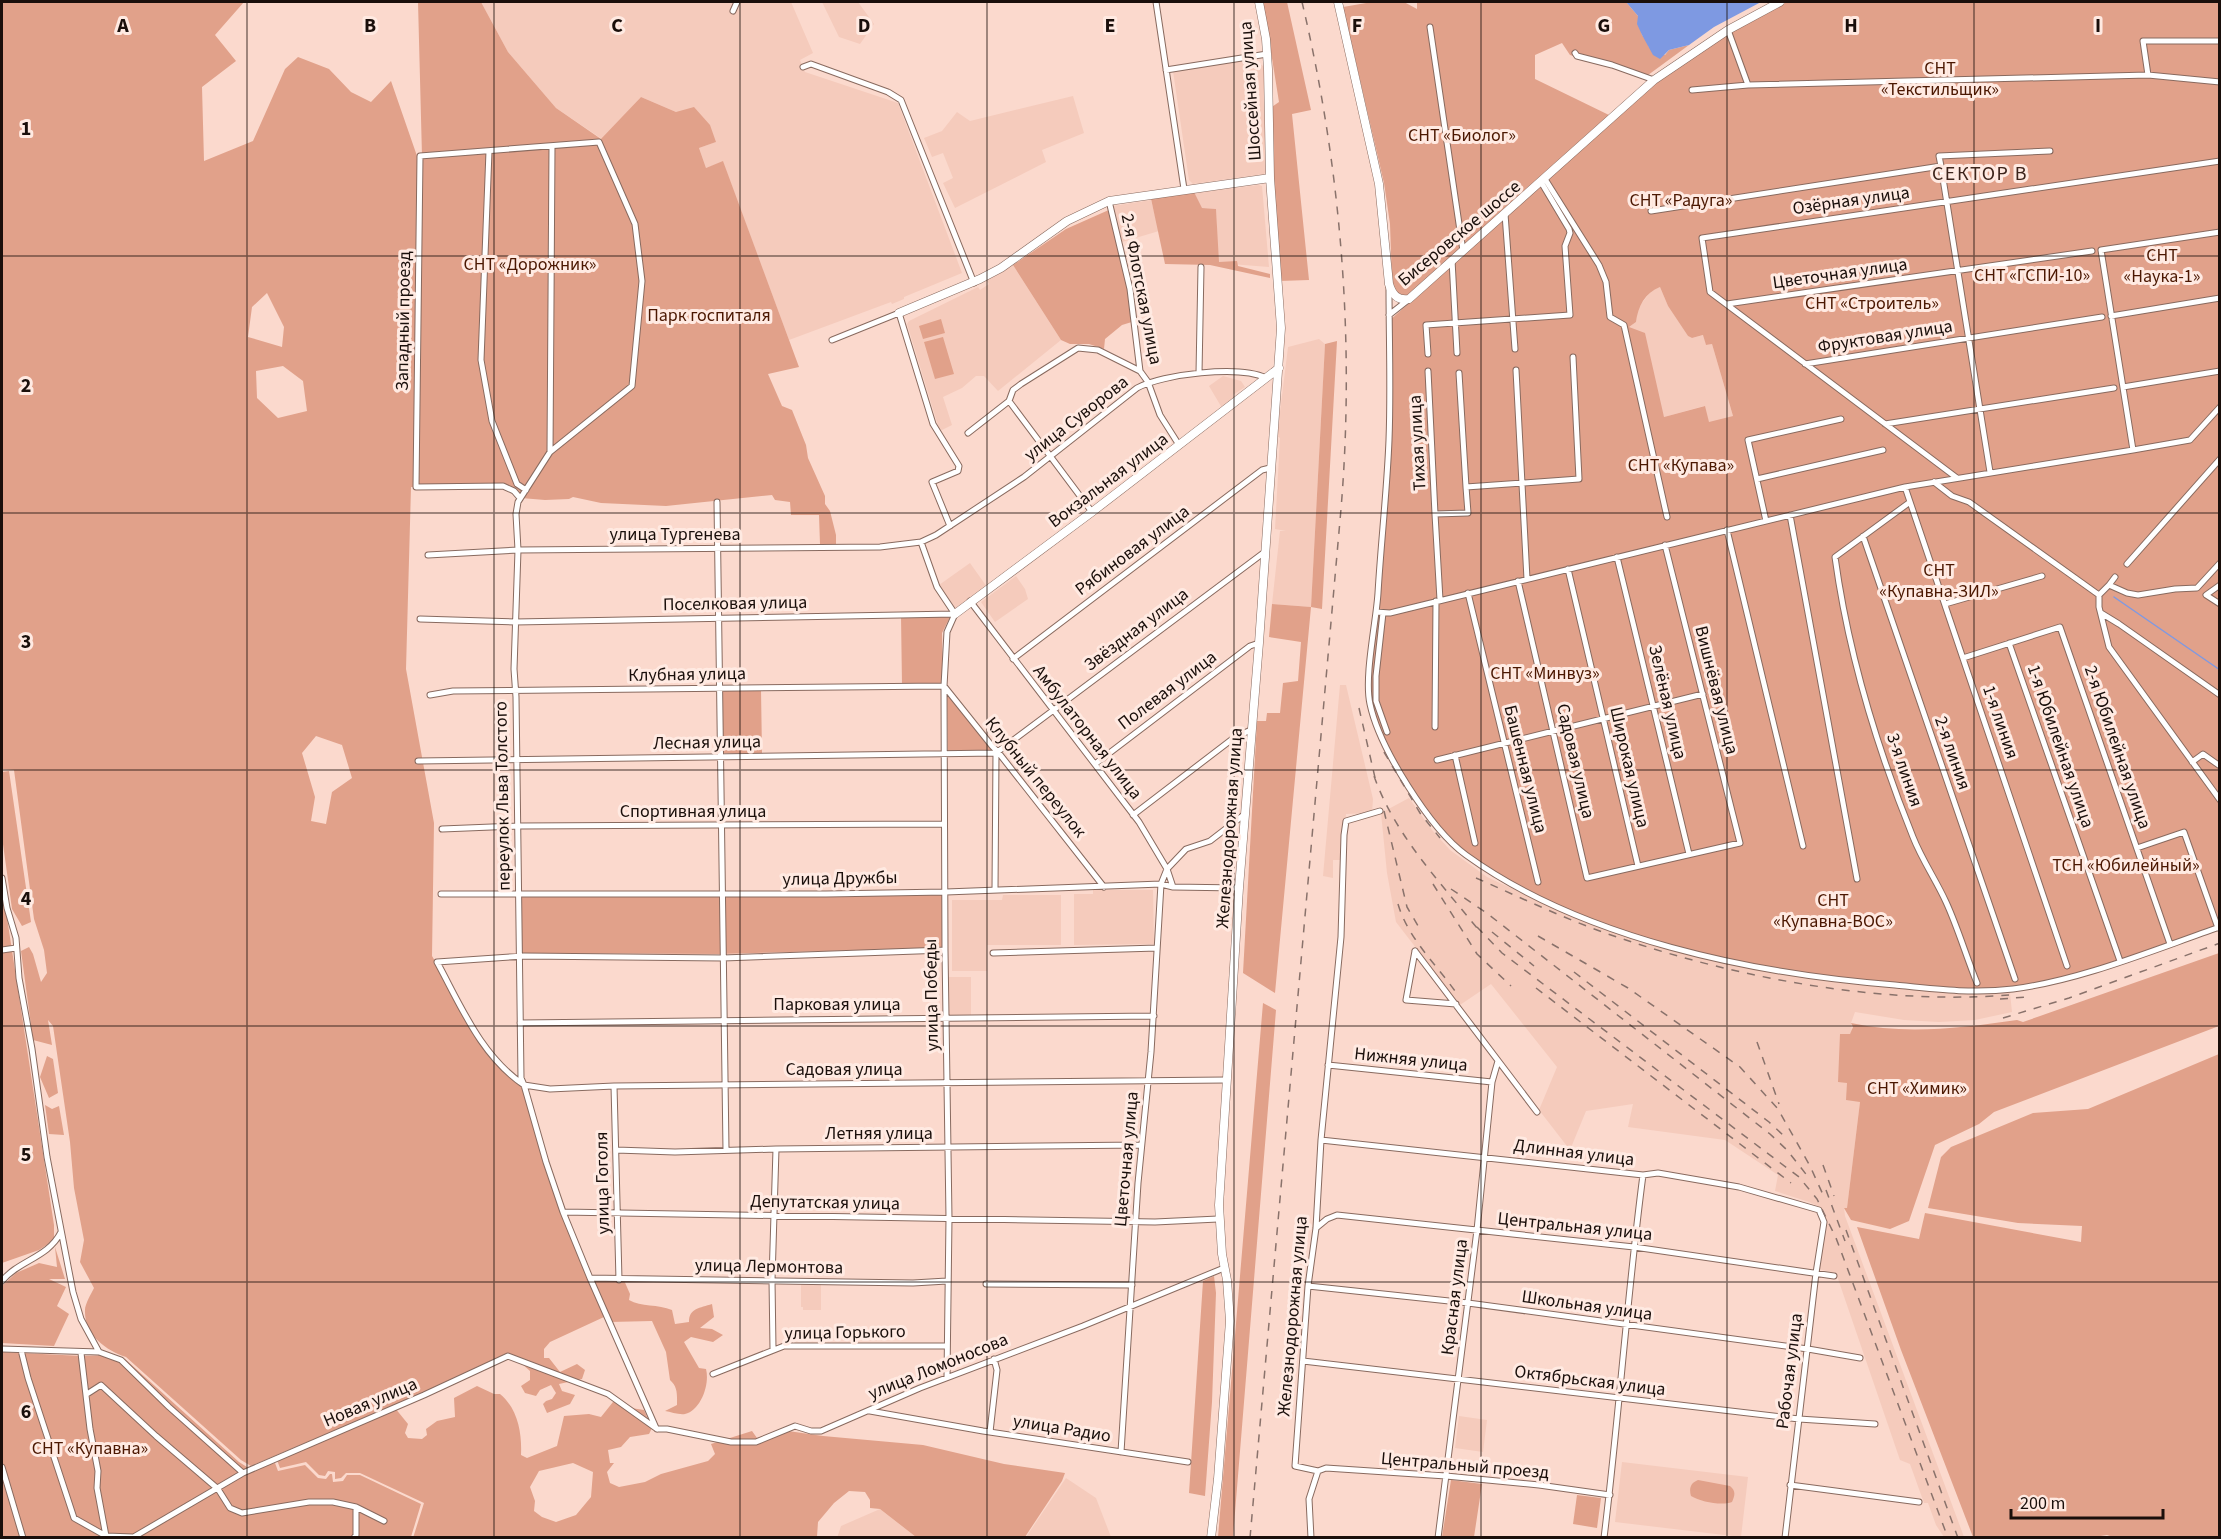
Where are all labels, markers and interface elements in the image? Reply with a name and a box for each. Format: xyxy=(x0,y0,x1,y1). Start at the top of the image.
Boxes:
text: A xyxy=(116,12,129,40)
text: B xyxy=(364,12,376,40)
text: C xyxy=(611,12,623,40)
text: D xyxy=(858,12,870,40)
text: E xyxy=(1105,12,1115,40)
text: F xyxy=(1352,12,1362,40)
text: G xyxy=(1598,12,1610,40)
text: H xyxy=(1844,12,1858,40)
text: I xyxy=(2095,12,2101,40)
street label: Шоссейная улица xyxy=(1233,20,1268,161)
park label: СНТ «Текстильщик» xyxy=(1881,56,1999,102)
text: 1 xyxy=(21,115,31,143)
park label: СНТ «Биолог» xyxy=(1408,123,1516,148)
district label: СЕКТОР В xyxy=(1932,160,2028,188)
street label: Бисеровское шоссе xyxy=(1393,175,1526,292)
street label: Озёрная улица xyxy=(1791,180,1911,221)
park label: СНТ «Радуга» xyxy=(1630,188,1733,213)
street label: 2-я Флотская улица xyxy=(1115,211,1168,367)
park label: СНТ «Наука-1» xyxy=(2123,243,2201,289)
street label: Западный проезд xyxy=(390,250,417,391)
park label: СНТ «Дорожник» xyxy=(463,252,597,277)
street label: Цветочная улица xyxy=(1771,252,1909,295)
park label: СНТ «ГСПИ-10» xyxy=(1974,263,2090,288)
park label: СНТ «Строитель» xyxy=(1805,291,1939,316)
park label: Парк госпиталя xyxy=(647,303,771,328)
street label: Фруктовая улица xyxy=(1816,313,1954,359)
street label: улица Суворова xyxy=(1019,370,1134,467)
text: 2 xyxy=(21,372,31,400)
street label: Тихая улица xyxy=(1403,394,1432,492)
street label: Вокзальная улица xyxy=(1043,427,1173,534)
park label: СНТ «Купава» xyxy=(1628,453,1734,478)
street label: Рябиновая улица xyxy=(1070,499,1195,602)
street label: улица Тургенева xyxy=(609,522,741,547)
park label: СНТ «Купавна-ЗИЛ» xyxy=(1879,558,1999,604)
street label: Звёздная улица xyxy=(1079,582,1194,677)
street label: Поселковая улица xyxy=(663,590,807,617)
street label: Вишнёвая улица xyxy=(1688,623,1745,757)
text: 3 xyxy=(21,628,31,656)
street label: Зелёная улица xyxy=(1642,643,1693,762)
street label: Полевая улица xyxy=(1113,645,1222,736)
street label: Амбулаторная улица xyxy=(1027,660,1148,805)
street label: Клубная улица xyxy=(628,661,746,688)
park label: СНТ «Минвуз» xyxy=(1490,661,1600,686)
street label: 1-я Юбилейная улица xyxy=(2021,661,2100,831)
street label: 2-я Юбилейная улица xyxy=(2078,662,2157,832)
street label: 1-я линия xyxy=(1976,682,2025,762)
street label: переулок Льва Толстого xyxy=(488,701,517,891)
street label: Садовая улица xyxy=(1550,701,1601,821)
street label: Башенная улица xyxy=(1498,702,1554,836)
street label: Широкая улица xyxy=(1603,704,1656,830)
street label: Клубный переулок xyxy=(979,712,1092,843)
street label: 2-я линия xyxy=(1928,713,1977,793)
street label: Железнодорожная улица xyxy=(1210,727,1249,929)
street label: Лесная улица xyxy=(653,729,761,756)
street label: 3-я линия xyxy=(1880,730,1929,810)
street label: Спортивная улица xyxy=(620,799,766,824)
park label: ТСН «Юбилейный» xyxy=(2052,853,2200,878)
street label: улица Дружбы xyxy=(782,865,898,892)
text: 4 xyxy=(21,885,32,913)
park label: СНТ «Купавна-ВОС» xyxy=(1773,888,1893,934)
street label: улица Победы xyxy=(918,938,945,1052)
street label: Парковая улица xyxy=(773,992,901,1017)
street label: Нижняя улица xyxy=(1353,1041,1469,1078)
street label: Садовая улица xyxy=(786,1057,902,1082)
park label: СНТ «Химик» xyxy=(1867,1076,1967,1101)
street label: Цветочная улица xyxy=(1108,1090,1145,1228)
street label: Летняя улица xyxy=(825,1121,933,1146)
street label: улица Гоголя xyxy=(589,1131,616,1235)
street label: Длинная улица xyxy=(1512,1133,1636,1172)
text: 5 xyxy=(21,1141,31,1169)
street label: Депутатская улица xyxy=(750,1189,900,1216)
street label: Центральная улица xyxy=(1496,1206,1654,1247)
street label: Железнодорожная улица xyxy=(1271,1215,1314,1417)
street label: Красная улица xyxy=(1435,1238,1474,1356)
street label: улица Лермонтова xyxy=(695,1253,843,1280)
street label: Школьная улица xyxy=(1520,1284,1654,1327)
street label: Рабочая улица xyxy=(1770,1312,1809,1430)
street label: улица Горького xyxy=(784,1319,906,1346)
street label: улица Ломоносова xyxy=(865,1327,1012,1406)
street label: Октябрьская улица xyxy=(1513,1359,1667,1402)
street label: Новая улица xyxy=(319,1371,421,1433)
text: 6 xyxy=(21,1398,31,1426)
street label: улица Радио xyxy=(1011,1408,1113,1449)
park label: СНТ «Купавна» xyxy=(32,1436,148,1461)
street label: Центральный проезд xyxy=(1380,1446,1550,1485)
scale bar xyxy=(2011,1482,2162,1520)
text: 200 m xyxy=(2020,1491,2065,1516)

